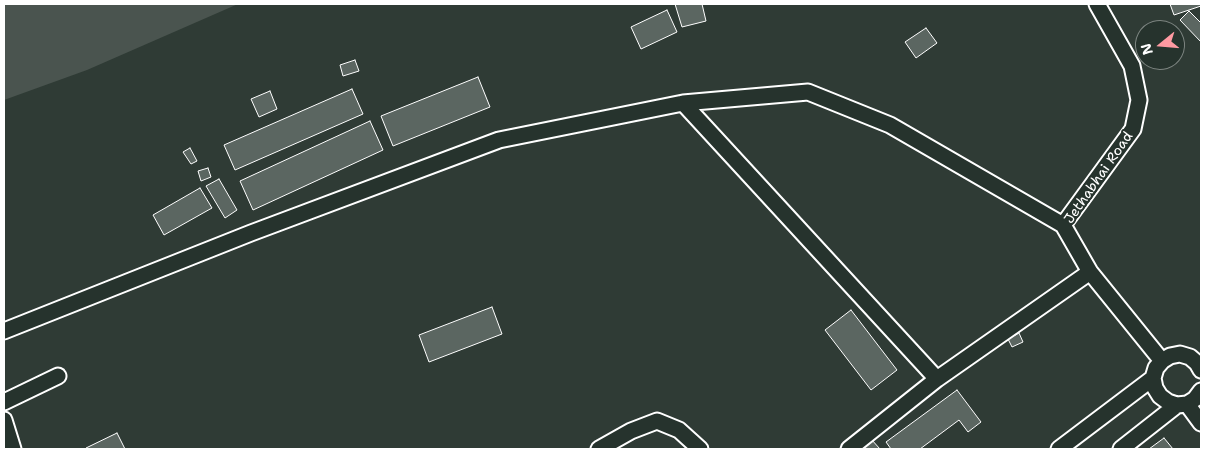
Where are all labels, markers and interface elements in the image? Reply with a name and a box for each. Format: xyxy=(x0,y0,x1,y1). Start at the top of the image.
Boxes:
north arrow xyxy=(1135,20,1185,70)
text: N xyxy=(1136,41,1157,57)
street label: Jethabhai Road xyxy=(1061,129,1137,227)

